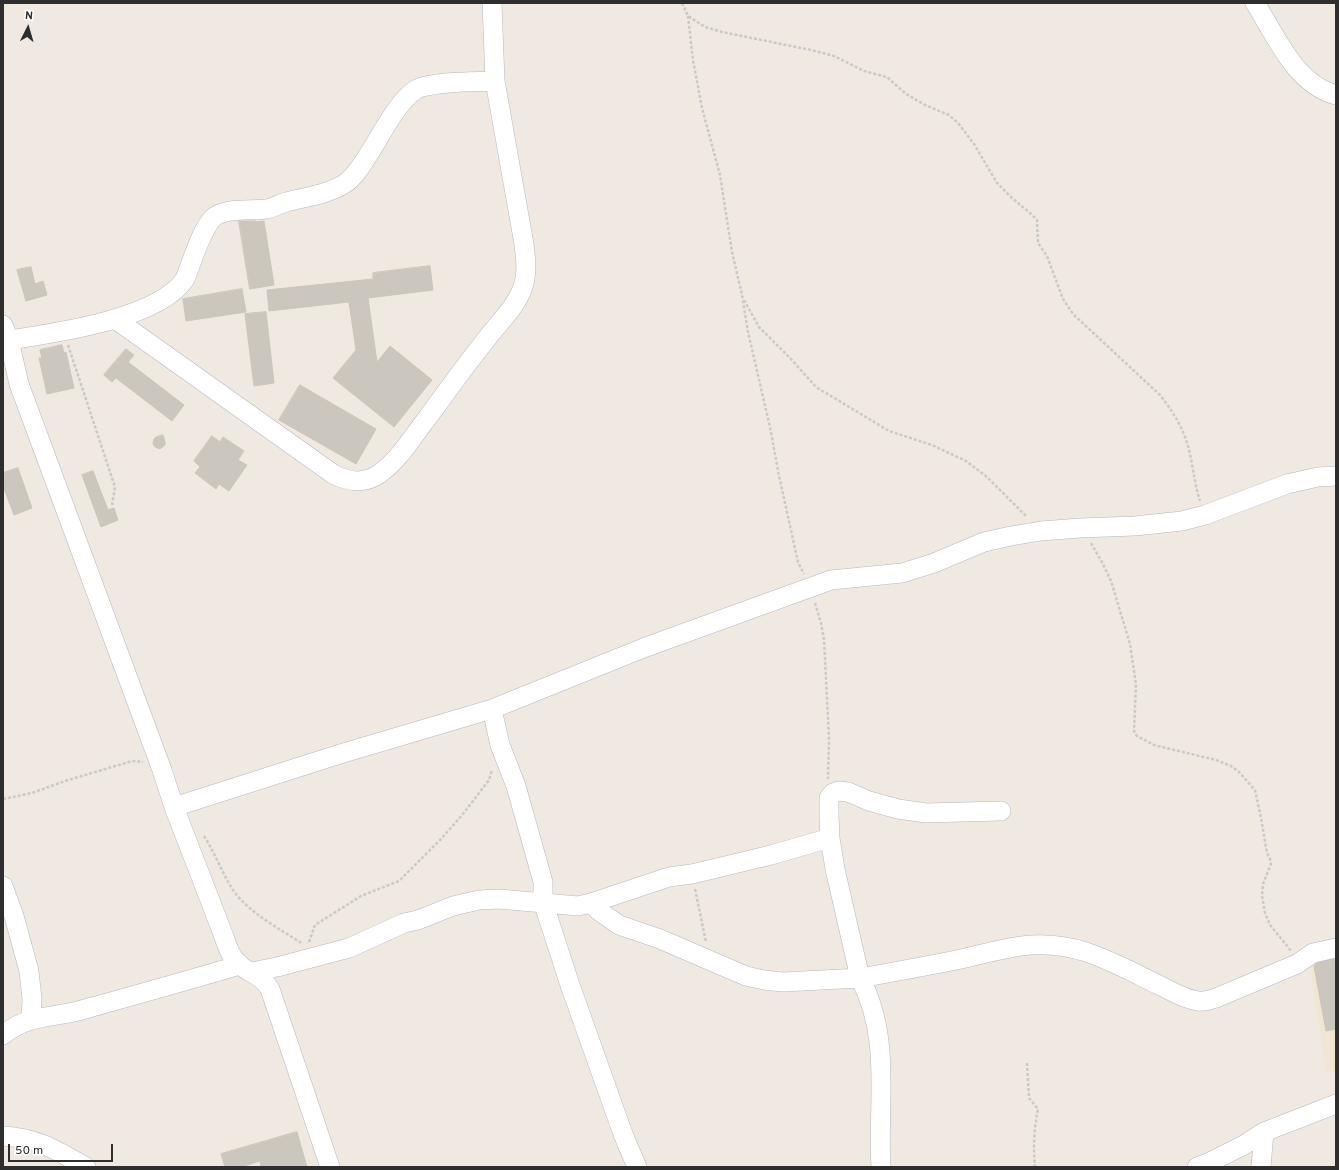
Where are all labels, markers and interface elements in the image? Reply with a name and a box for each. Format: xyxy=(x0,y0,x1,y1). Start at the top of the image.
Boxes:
north arrow xyxy=(8,8,48,48)
text: N xyxy=(24,9,34,23)
scale bar xyxy=(10,1136,115,1162)
text: 50 m xyxy=(15,1143,43,1159)

